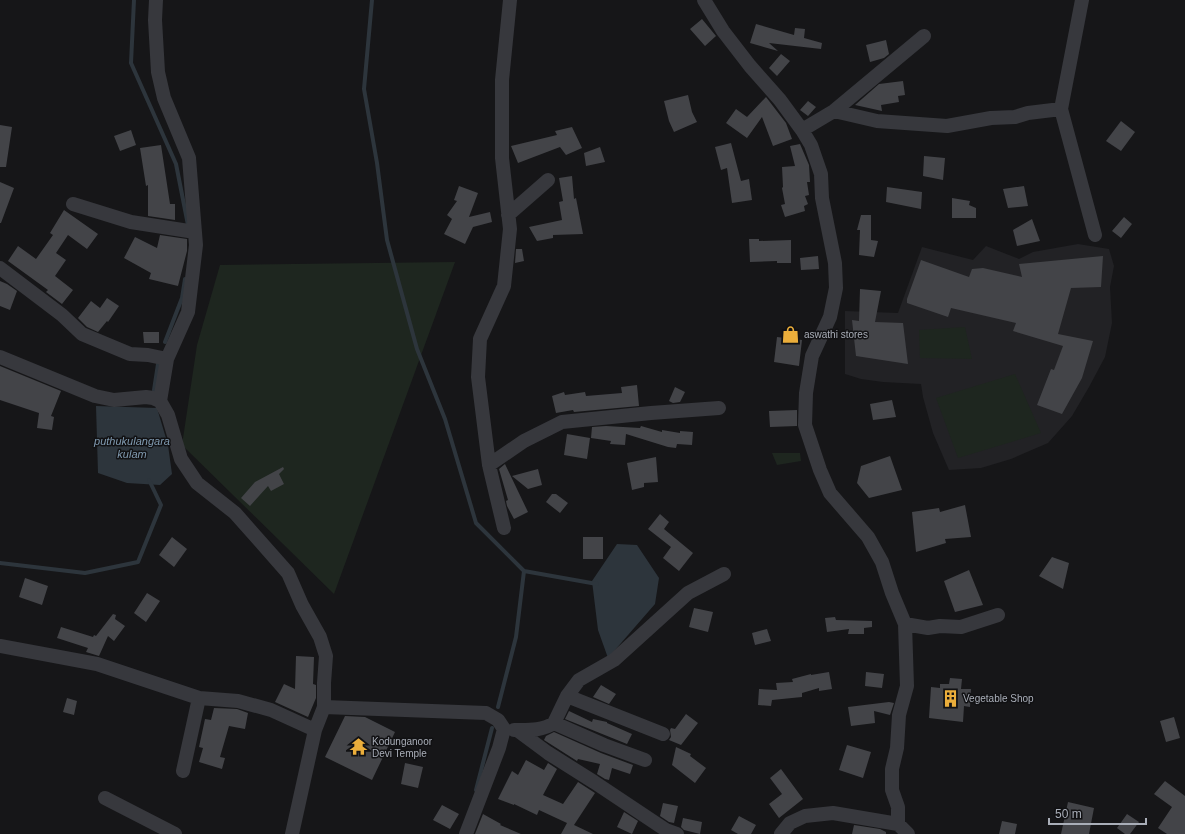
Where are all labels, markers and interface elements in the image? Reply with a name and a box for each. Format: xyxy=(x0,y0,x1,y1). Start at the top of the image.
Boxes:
shop icon: aswathi stores xyxy=(781,324,801,344)
place label: aswathi stores xyxy=(804,329,868,340)
water label: puthukulangara kulam xyxy=(93,435,170,460)
building icon: Vegetable Shop xyxy=(940,688,960,708)
place label: Vegetable Shop xyxy=(963,693,1034,704)
place label: Kodunganoor Devi Temple xyxy=(372,736,433,759)
temple icon: Kodunganoor Devi Temple xyxy=(349,737,369,757)
scale bar xyxy=(1049,800,1146,826)
text: 50 m xyxy=(1055,807,1082,821)

